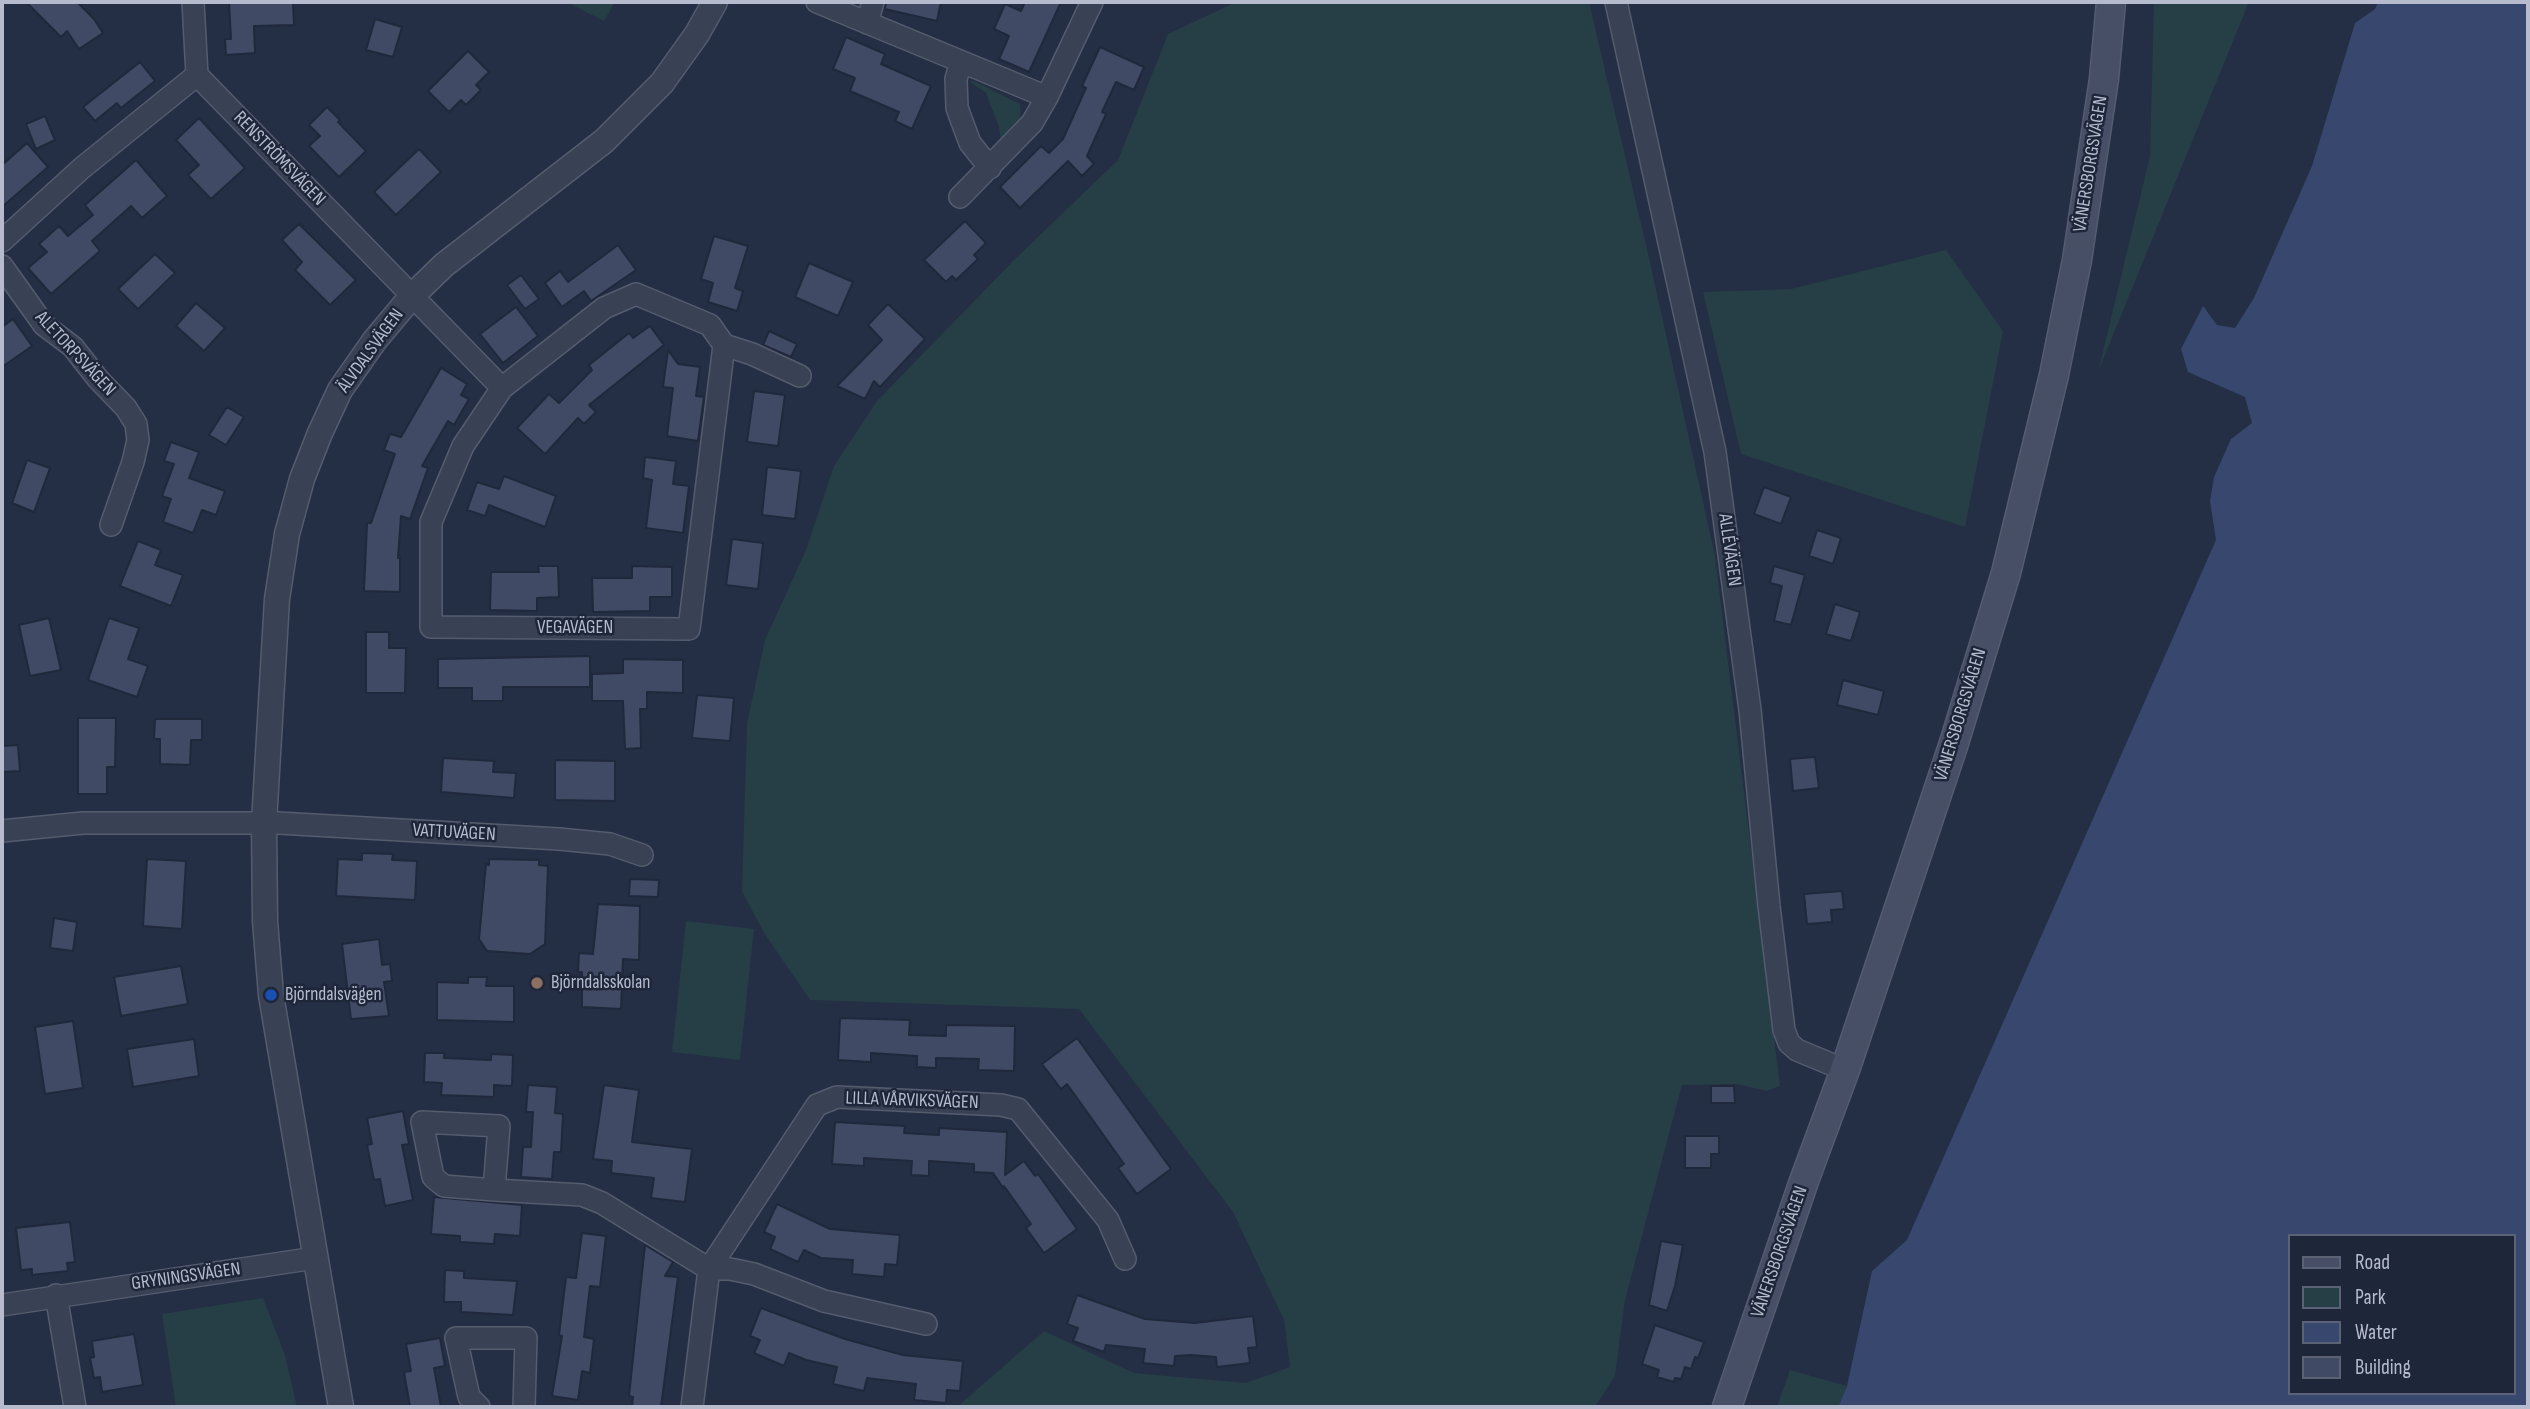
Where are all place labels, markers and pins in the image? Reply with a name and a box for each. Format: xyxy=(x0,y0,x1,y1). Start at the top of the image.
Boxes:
place label: Björndalsskolan xyxy=(551,972,650,994)
marker: Björndalsskolan xyxy=(529,975,545,991)
place label: Björndalsvägen xyxy=(285,984,382,1006)
marker: Björndalsvägen xyxy=(263,987,279,1003)

